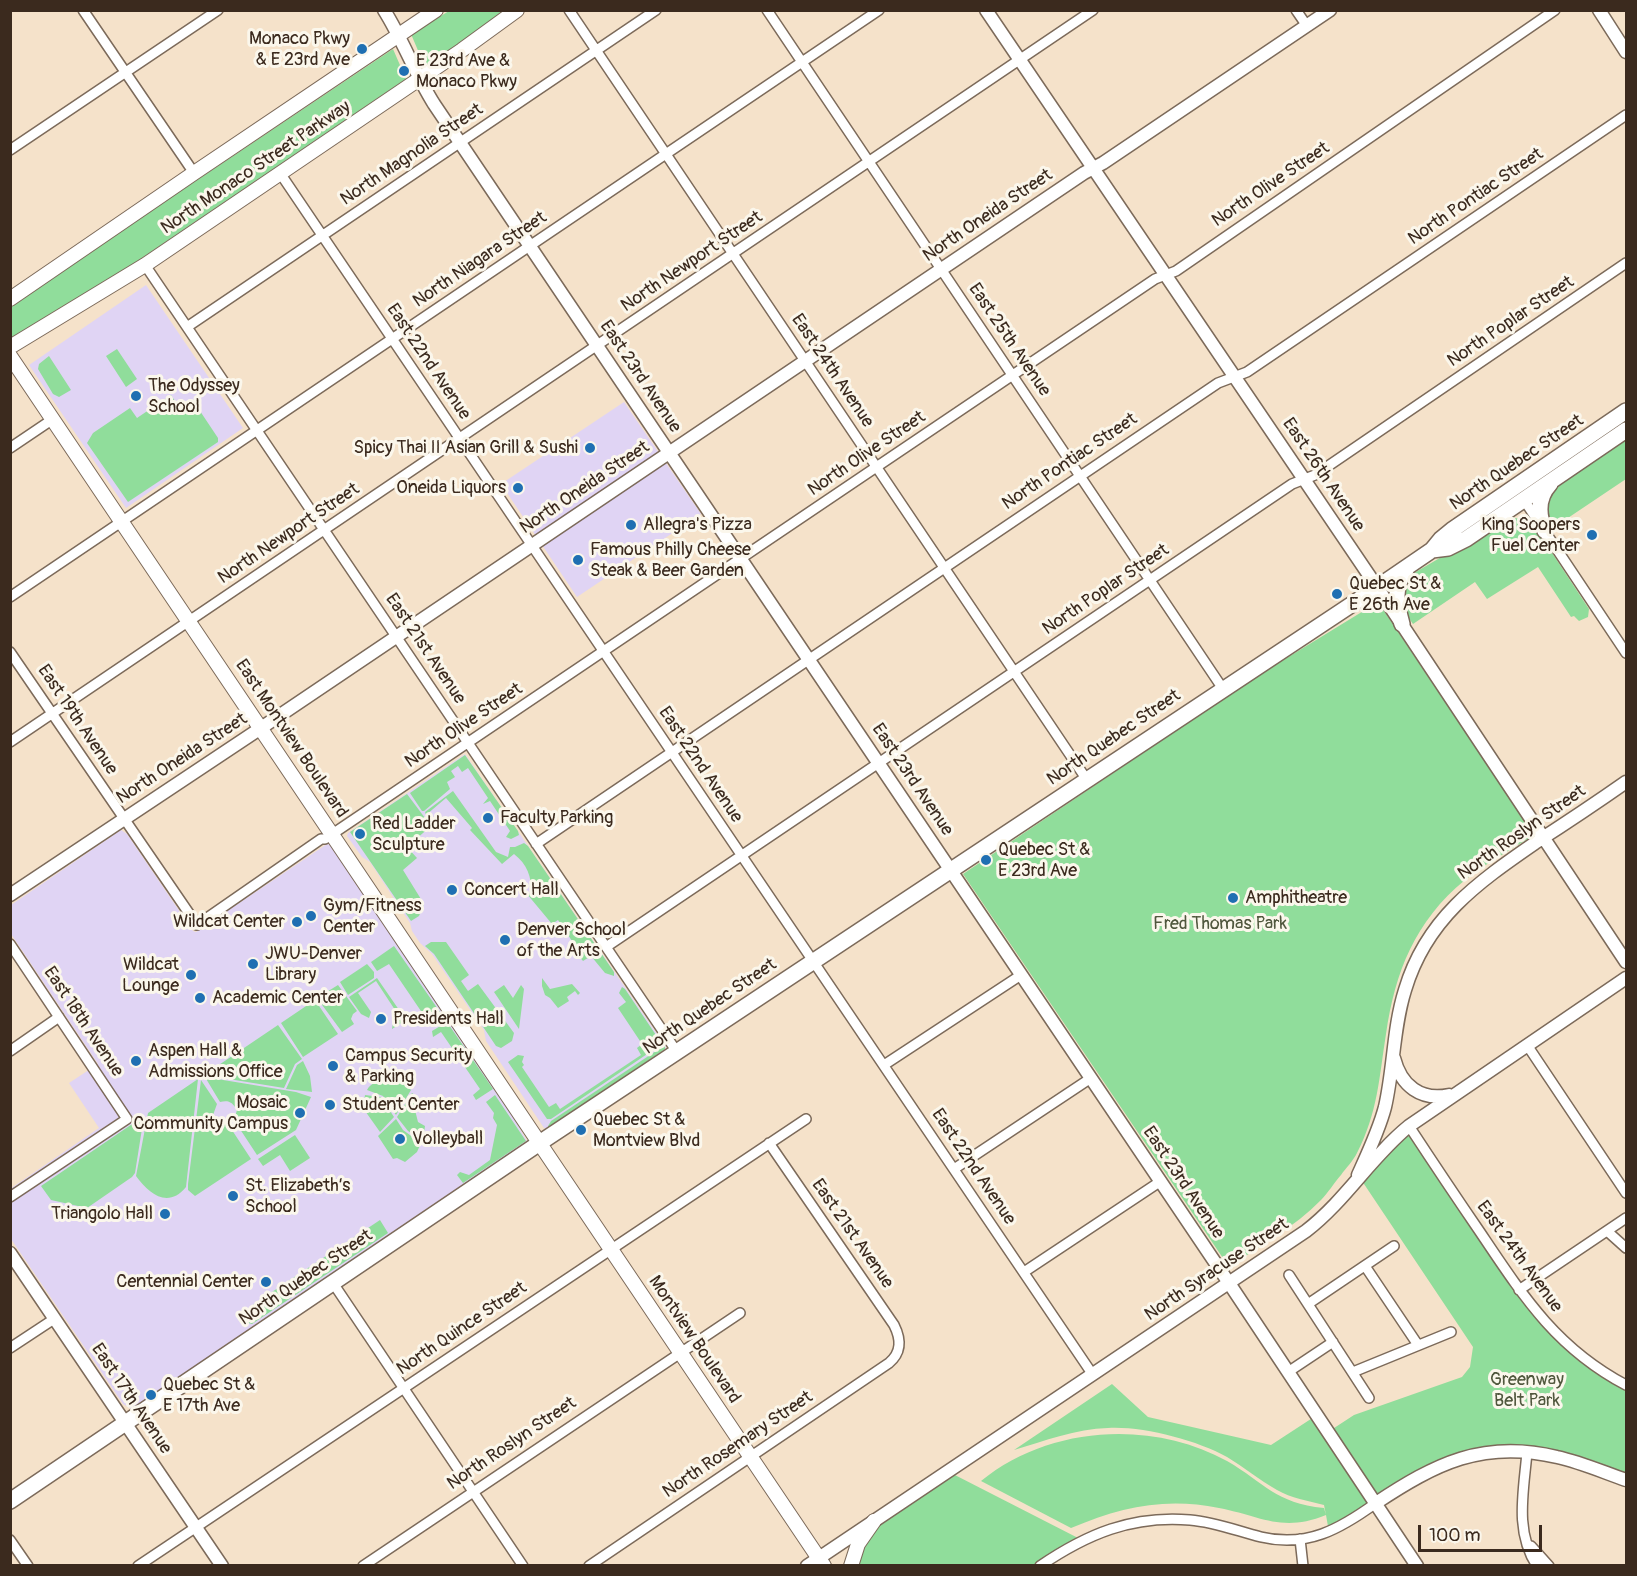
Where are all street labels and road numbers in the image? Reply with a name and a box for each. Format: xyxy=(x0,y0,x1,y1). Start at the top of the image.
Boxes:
street label: North Monaco Street Parkway xyxy=(157,96,355,240)
street label: North Magnolia Street xyxy=(337,99,487,211)
street label: North Olive Street xyxy=(1208,138,1334,232)
street label: North Pontiac Street xyxy=(1404,144,1548,250)
street label: North Oneida Street xyxy=(919,165,1057,267)
street label: North Niagara Street xyxy=(409,207,551,313)
street label: North Newport Street xyxy=(617,207,767,317)
street label: North Poplar Street xyxy=(1444,272,1578,372)
street label: East 25th Avenue xyxy=(963,279,1055,401)
street label: East 22nd Avenue xyxy=(381,300,475,424)
street label: East 24th Avenue xyxy=(786,310,878,432)
street label: East 23rd Avenue xyxy=(595,317,685,437)
street label: North Olive Street xyxy=(804,407,930,501)
street label: North Pontiac Street xyxy=(998,409,1142,515)
street label: North Quebec Street xyxy=(1446,410,1588,516)
street label: East 26th Avenue xyxy=(1277,414,1369,536)
street label: North Oneida Street xyxy=(516,437,654,539)
street label: North Newport Street xyxy=(214,479,364,589)
street label: North Poplar Street xyxy=(1039,540,1173,640)
street label: East 21st Avenue xyxy=(380,590,470,708)
street label: East Montview Boulevard xyxy=(230,656,352,822)
street label: East 19th Avenue xyxy=(32,661,122,779)
street label: North Olive Street xyxy=(401,679,527,773)
street label: North Quebec Street xyxy=(1043,685,1185,791)
street label: East 22nd Avenue xyxy=(653,703,747,827)
street label: North Oneida Street xyxy=(113,709,251,809)
street label: East 23rd Avenue xyxy=(867,720,957,840)
street label: North Roslyn Street xyxy=(1454,781,1590,885)
street label: North Quebec Street xyxy=(639,954,781,1060)
street label: East 18th Avenue xyxy=(38,963,128,1081)
street label: East 22nd Avenue xyxy=(926,1105,1020,1229)
street label: East 23rd Avenue xyxy=(1138,1123,1228,1243)
street label: East 21st Avenue xyxy=(806,1175,898,1293)
street label: East 24th Avenue xyxy=(1471,1197,1567,1317)
street label: North Syracuse Street xyxy=(1141,1214,1293,1326)
street label: North Quebec Street xyxy=(235,1225,377,1331)
street label: Montview Boulevard xyxy=(643,1272,745,1408)
street label: North Quince Street xyxy=(393,1278,531,1380)
street label: East 17th Avenue xyxy=(86,1340,176,1458)
street label: North Rosemary Street xyxy=(659,1387,817,1503)
street label: North Roslyn Street xyxy=(443,1393,581,1495)

